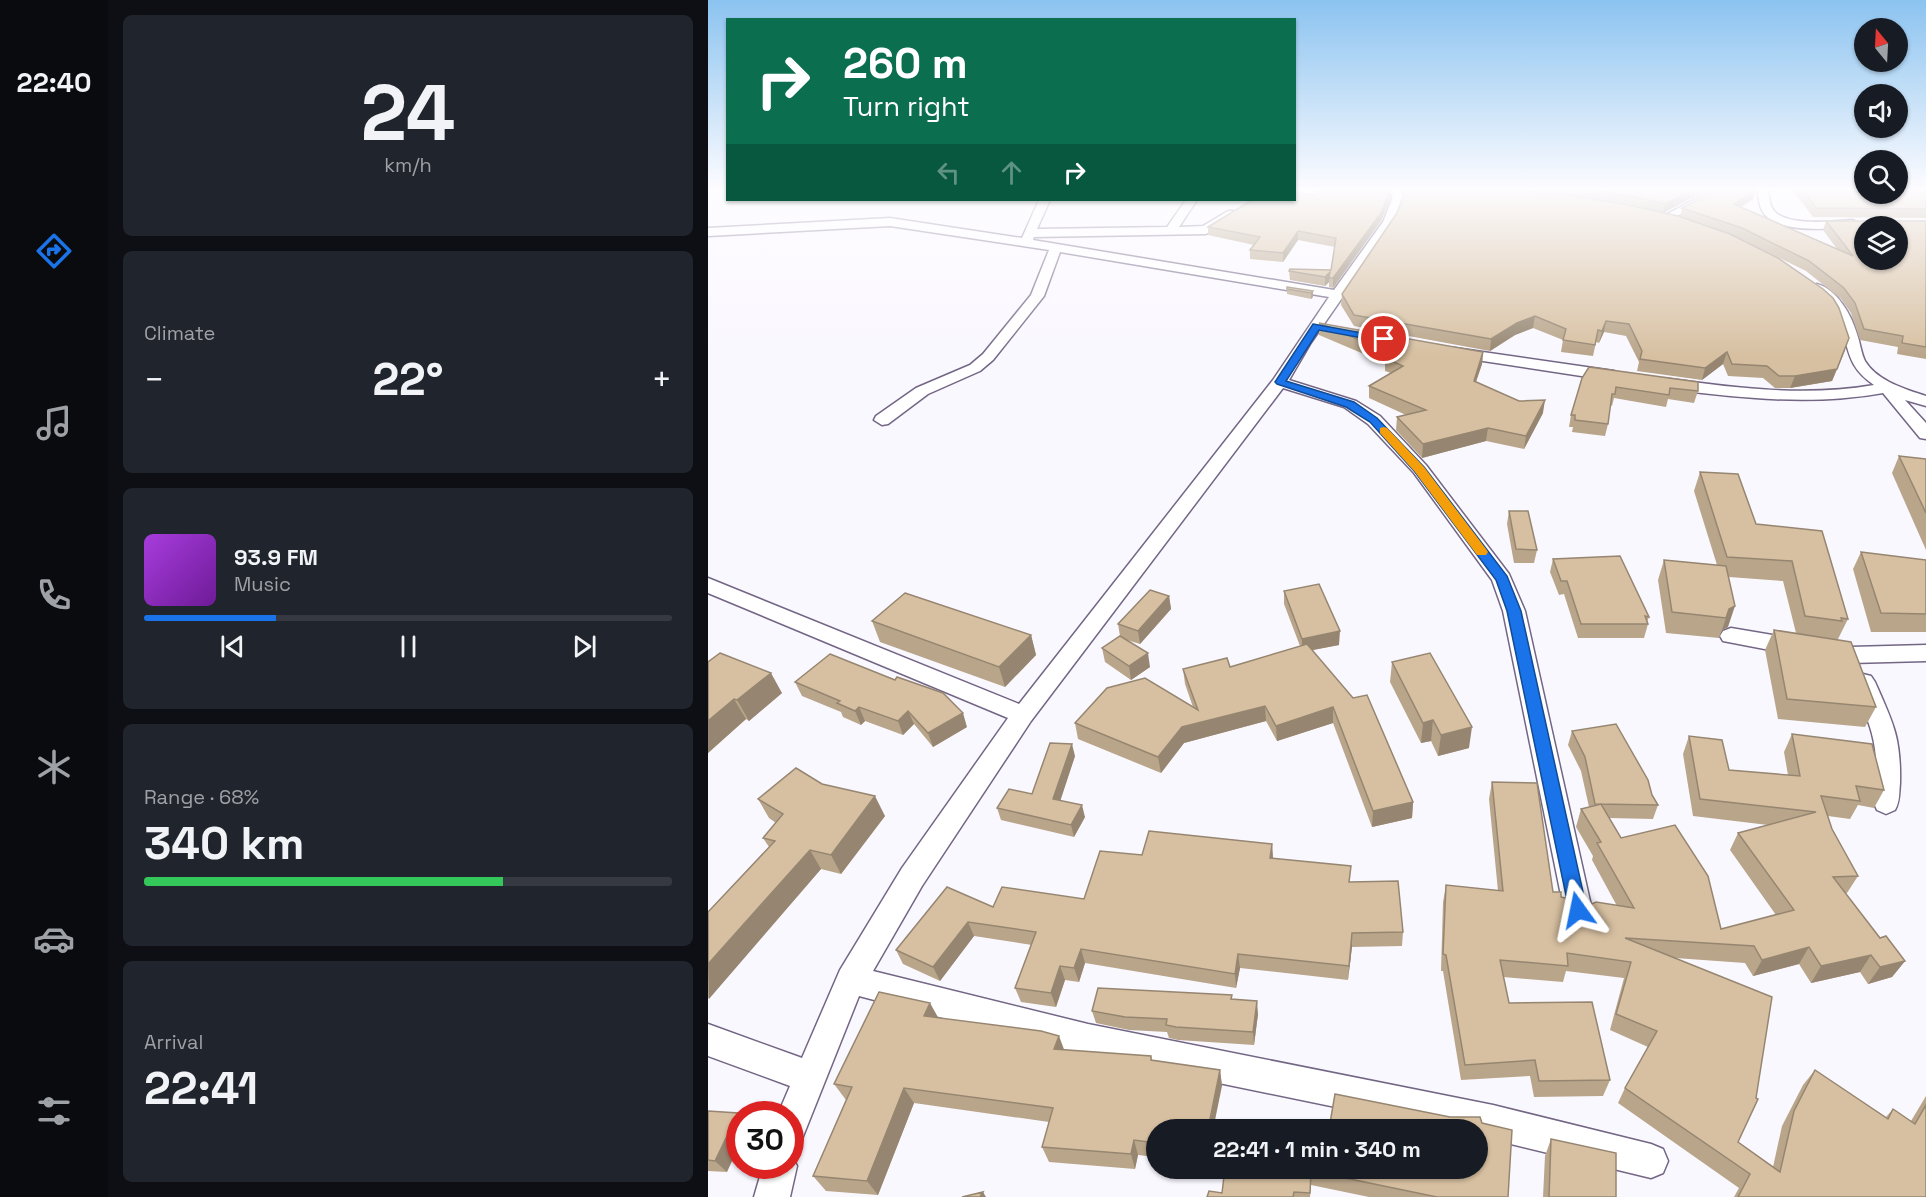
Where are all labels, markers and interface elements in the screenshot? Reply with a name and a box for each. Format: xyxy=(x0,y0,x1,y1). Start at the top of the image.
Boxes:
north arrow xyxy=(1854,18,1908,72)
map controls xyxy=(1854,18,1908,270)
text: 260 m xyxy=(843,37,968,90)
icon: right xyxy=(744,42,822,120)
text: 24 xyxy=(361,63,455,163)
text: 22:40 xyxy=(17,65,91,100)
button: sound xyxy=(1854,84,1908,138)
text: Turn right xyxy=(843,89,970,124)
button: search xyxy=(1854,150,1908,204)
text: km/h xyxy=(384,152,432,178)
icon: left xyxy=(932,156,965,189)
icon: ahead xyxy=(995,156,1028,189)
icon: right xyxy=(1058,156,1091,189)
button: layers xyxy=(1854,216,1908,270)
icon: directions xyxy=(33,230,75,272)
pin xyxy=(1358,313,1409,364)
text: Climate xyxy=(144,320,215,346)
icon: arrive xyxy=(1367,322,1400,355)
text: 22° xyxy=(372,351,444,408)
text: − xyxy=(144,359,164,401)
text: + xyxy=(652,359,672,401)
icon: music xyxy=(33,402,75,444)
text: 93.9 FM xyxy=(234,543,318,571)
text: Music xyxy=(234,571,291,597)
icon: phone xyxy=(33,574,75,616)
icon: previous xyxy=(216,630,249,663)
icon: pause xyxy=(392,630,425,663)
icon: next xyxy=(568,630,601,663)
icon: climate xyxy=(33,746,75,788)
text: Range · 68% xyxy=(144,784,259,810)
text: 340 km xyxy=(144,815,304,872)
position arrow xyxy=(1546,878,1610,942)
icon: car xyxy=(33,918,75,960)
text: Arrival xyxy=(144,1029,203,1055)
text: 22:41 xyxy=(144,1060,258,1117)
icon: filters xyxy=(33,1090,75,1132)
speed limit sign: 30 xyxy=(726,1101,804,1179)
text: 22:41 · 1 min · 340 m xyxy=(1213,1135,1421,1163)

